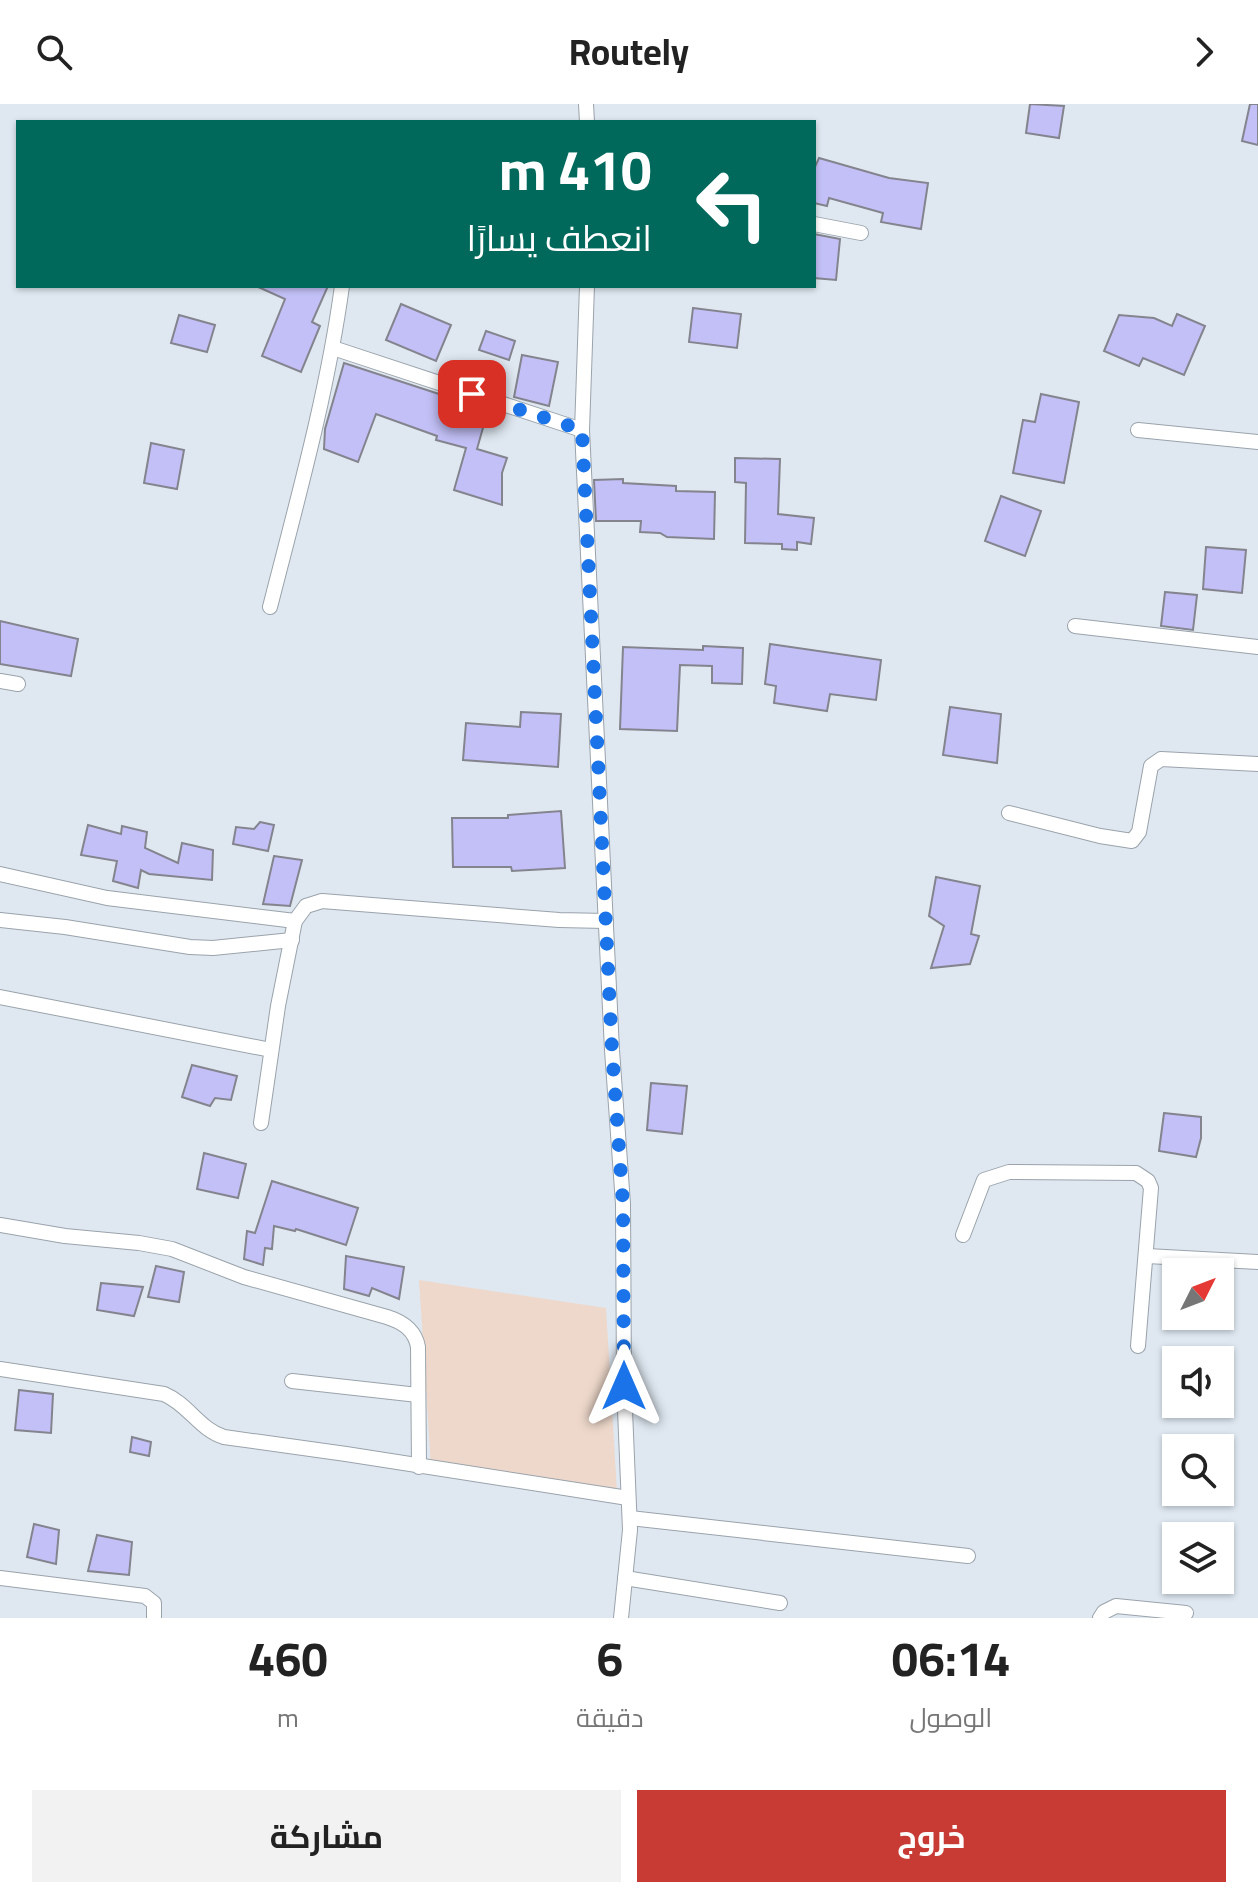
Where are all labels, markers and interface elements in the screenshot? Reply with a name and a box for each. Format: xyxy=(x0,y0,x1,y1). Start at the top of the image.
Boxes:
text: Routely xyxy=(569,18,689,86)
icon: search xyxy=(32,30,76,74)
icon: forward xyxy=(1182,30,1226,74)
text: 410 m xyxy=(499,117,652,222)
icon: left xyxy=(680,152,784,256)
text: انعطف يسارًا xyxy=(467,204,652,272)
pin xyxy=(438,360,506,428)
icon: arrive xyxy=(450,372,494,416)
north arrow xyxy=(1162,1258,1234,1330)
map controls xyxy=(1162,1258,1234,1594)
position arrow xyxy=(582,1344,666,1428)
button: sound xyxy=(1162,1346,1234,1418)
button: search xyxy=(1162,1434,1234,1506)
button: layers xyxy=(1162,1522,1234,1594)
text: 460 xyxy=(248,1613,328,1703)
text: 6 xyxy=(596,1613,623,1703)
text: 06:14 xyxy=(892,1613,1010,1703)
text: m xyxy=(277,1693,299,1742)
text: دقيقة xyxy=(576,1693,644,1742)
text: الوصول xyxy=(909,1693,992,1742)
button: مشاركة xyxy=(32,1790,621,1882)
button: خروج xyxy=(637,1790,1226,1882)

